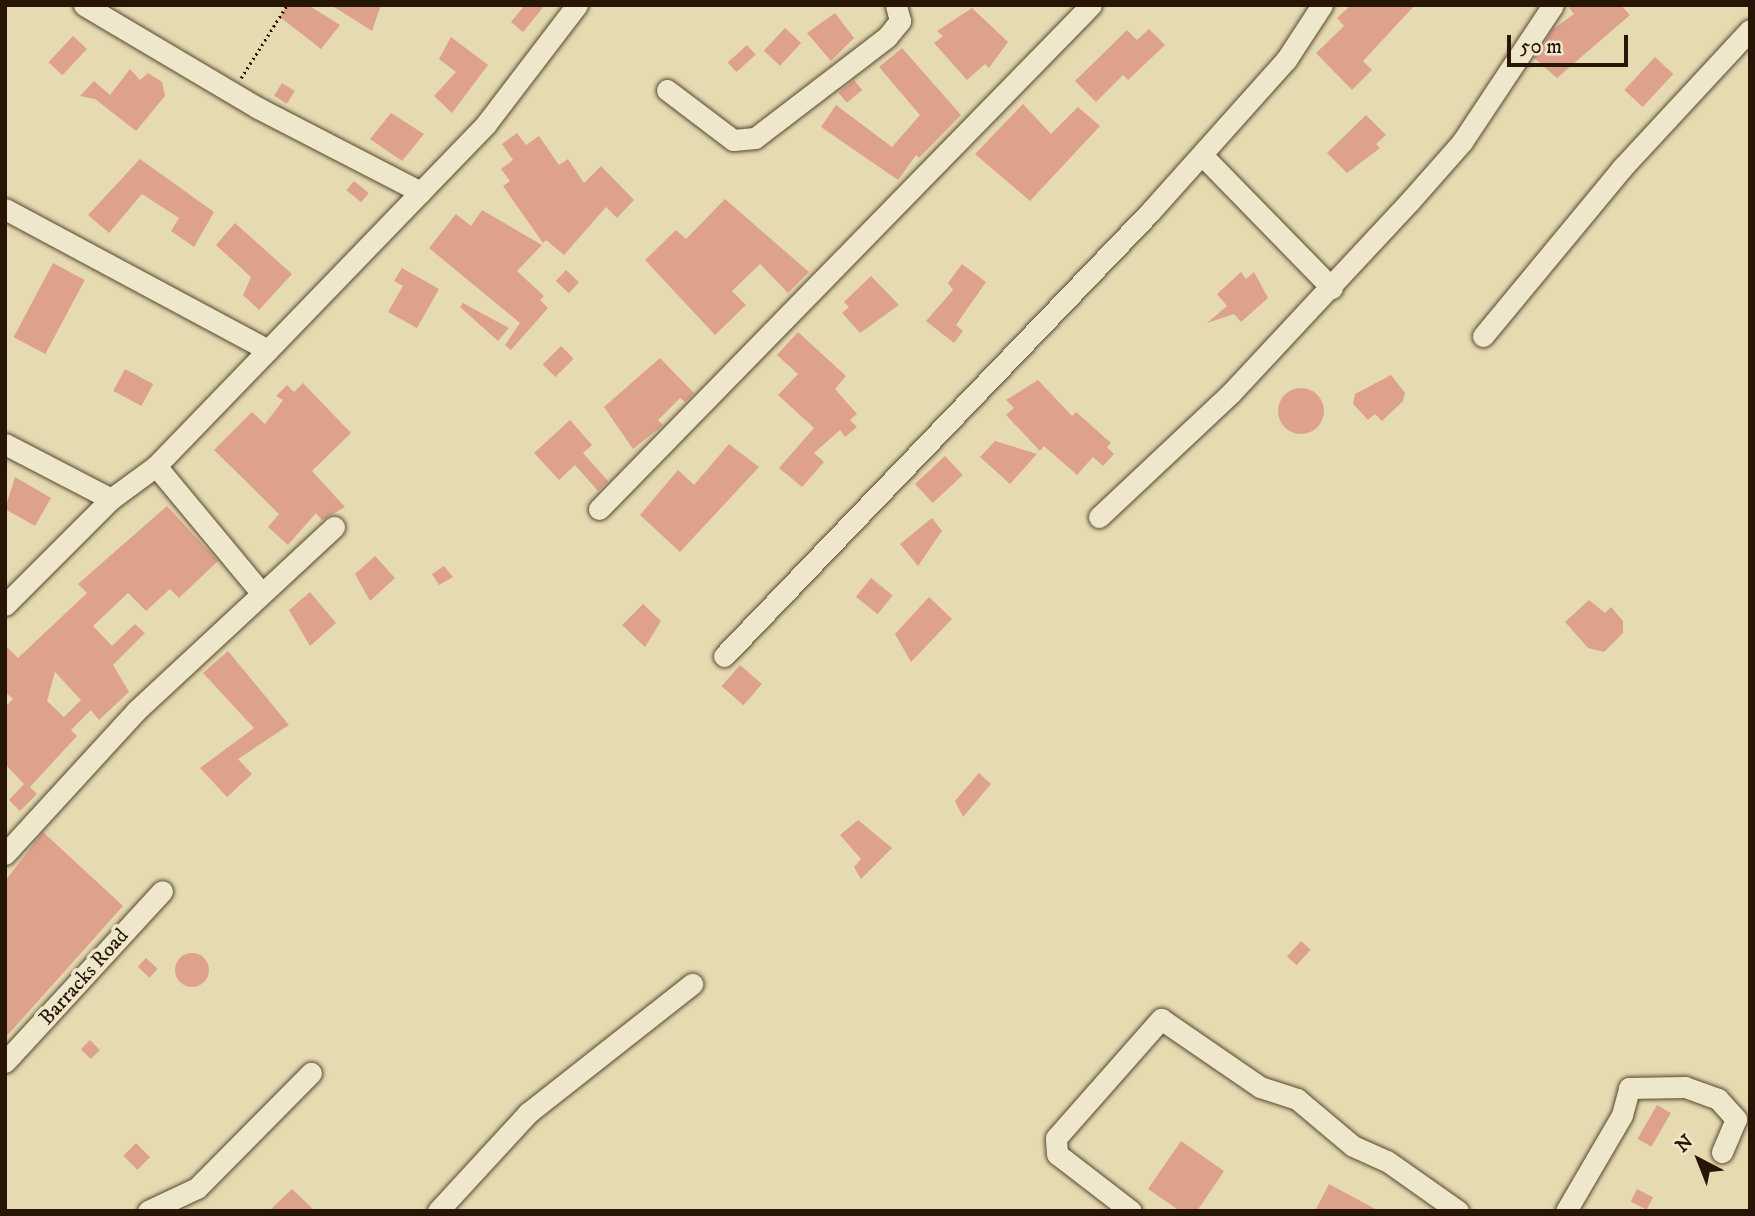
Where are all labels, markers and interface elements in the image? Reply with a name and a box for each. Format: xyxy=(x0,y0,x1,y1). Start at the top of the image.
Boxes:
scale bar xyxy=(1510,21,1631,65)
text: 50 m xyxy=(1520,34,1562,60)
street label: Barracks Road xyxy=(34,924,134,1030)
north arrow xyxy=(1664,1125,1734,1195)
text: N xyxy=(1671,1130,1698,1158)

